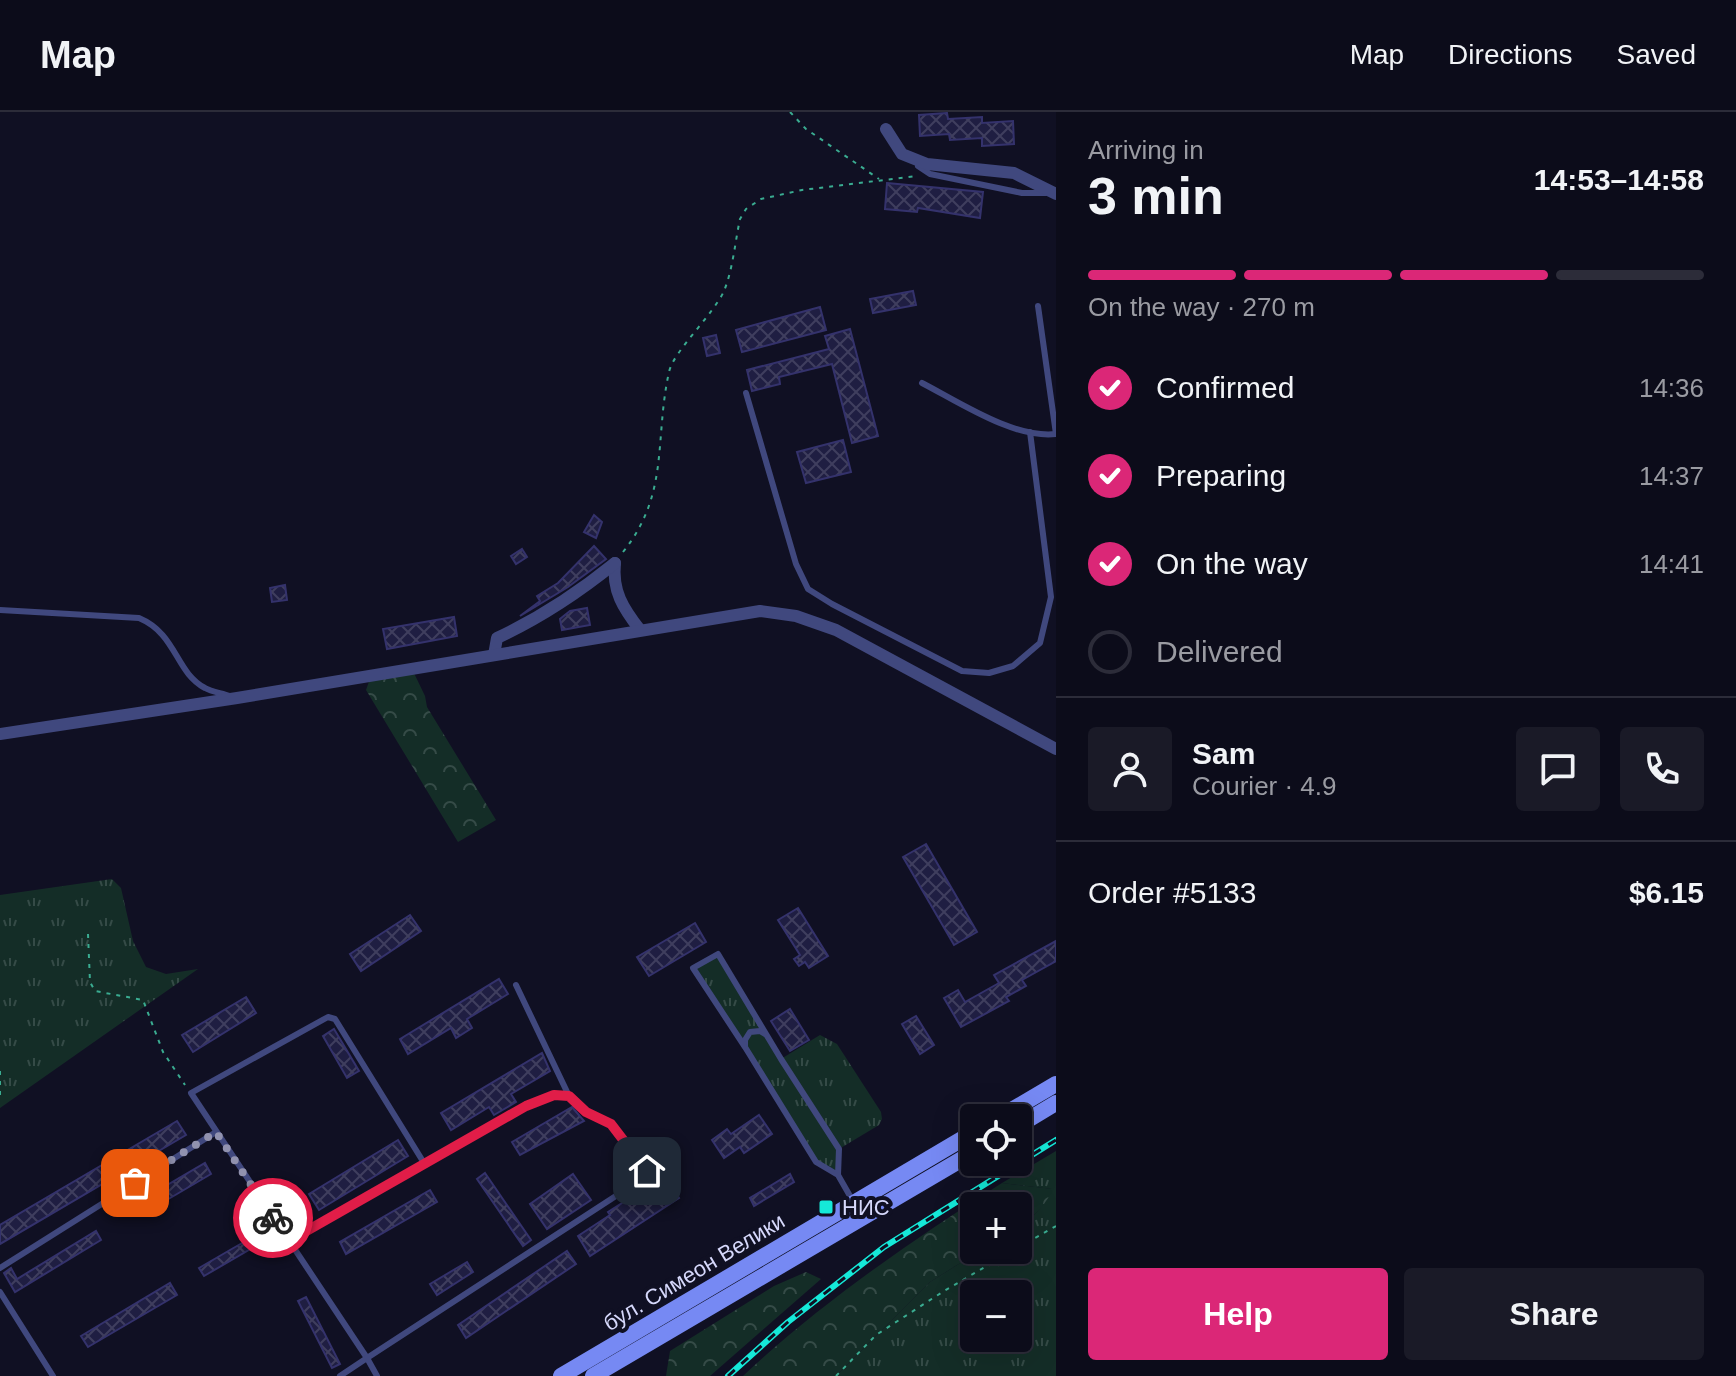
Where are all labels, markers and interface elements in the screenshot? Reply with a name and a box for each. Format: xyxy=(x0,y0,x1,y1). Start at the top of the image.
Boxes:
text: Map xyxy=(40,34,116,76)
text: Map xyxy=(1350,39,1404,70)
text: Directions xyxy=(1448,39,1573,70)
text: Saved xyxy=(1617,39,1696,70)
text: Arriving in xyxy=(1088,135,1204,165)
text: 14:53–14:58 xyxy=(1534,163,1704,196)
text: 3 min xyxy=(1088,167,1224,225)
text: On the way · 270 m xyxy=(1088,292,1315,322)
icon: check xyxy=(1088,366,1132,410)
text: Confirmed xyxy=(1156,371,1294,404)
text: 14:36 xyxy=(1639,373,1704,403)
icon: check xyxy=(1088,454,1132,498)
text: Preparing xyxy=(1156,459,1286,492)
text: 14:37 xyxy=(1639,461,1704,491)
icon: check xyxy=(1088,542,1132,586)
text: On the way xyxy=(1156,547,1308,580)
text: 14:41 xyxy=(1639,549,1704,579)
text: Delivered xyxy=(1156,635,1283,668)
button: person xyxy=(1088,727,1172,811)
button: chat xyxy=(1516,727,1600,811)
button: phone xyxy=(1620,727,1704,811)
text: Sam xyxy=(1192,737,1255,770)
text: Courier · 4.9 xyxy=(1192,771,1337,801)
text: Order #5133 xyxy=(1088,876,1256,909)
text: $6.15 xyxy=(1629,876,1704,909)
map controls xyxy=(960,1104,1032,1352)
button: locate xyxy=(960,1104,1032,1176)
pin xyxy=(613,1137,681,1205)
pin xyxy=(101,1149,169,1217)
icon: home xyxy=(625,1149,669,1193)
icon: bag xyxy=(113,1161,157,1205)
courier xyxy=(233,1178,313,1258)
button: + xyxy=(960,1192,1032,1264)
place label: НИС xyxy=(842,1195,890,1220)
icon: bike xyxy=(251,1196,295,1240)
marker: НИС xyxy=(817,1198,835,1216)
street label: бул. Симеон Велики xyxy=(599,1208,789,1336)
button: Help xyxy=(1088,1268,1388,1360)
button: Share xyxy=(1404,1268,1704,1360)
button: − xyxy=(960,1280,1032,1352)

